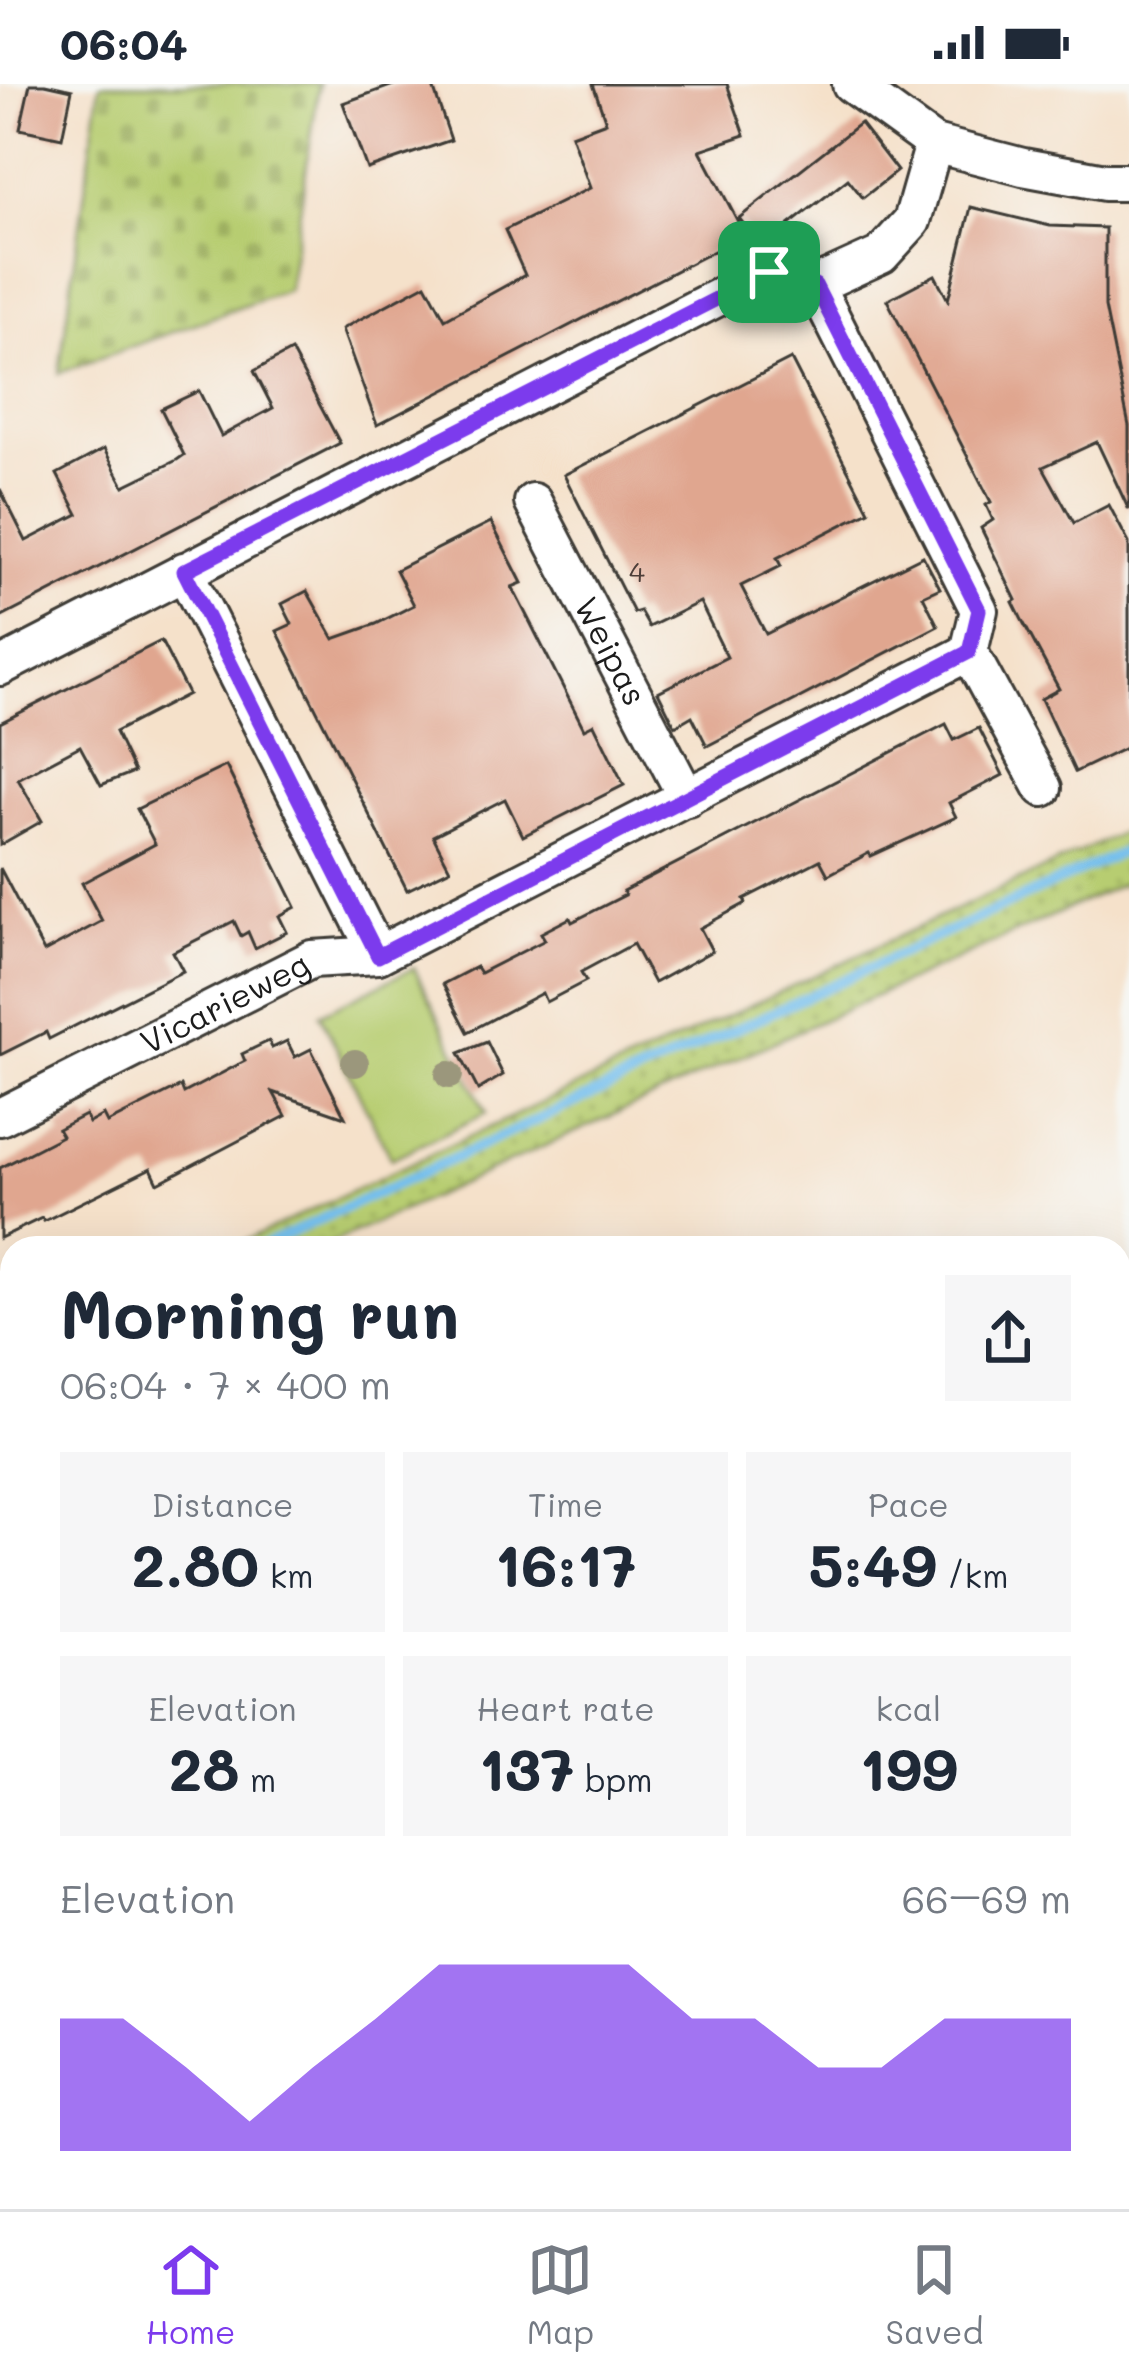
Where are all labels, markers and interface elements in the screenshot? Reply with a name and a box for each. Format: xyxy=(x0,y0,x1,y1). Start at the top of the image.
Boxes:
text: 06:04 xyxy=(60,13,188,71)
pin xyxy=(718,221,820,323)
icon: arrive xyxy=(736,239,802,305)
house number: 4 xyxy=(629,554,645,589)
street label: Weipas xyxy=(566,589,658,712)
street label: Vicarieweg xyxy=(133,941,316,1062)
text: Morning run xyxy=(60,1270,459,1356)
button: share xyxy=(945,1275,1071,1401)
text: 06:04 · 7 × 400 m xyxy=(60,1358,391,1409)
text: Distance xyxy=(152,1482,294,1525)
text: Time xyxy=(528,1482,603,1525)
text: Pace xyxy=(868,1482,949,1525)
text: 2.80 xyxy=(131,1525,259,1603)
text: 16:17 xyxy=(495,1525,636,1603)
text: 5:49 xyxy=(809,1525,937,1603)
text: km xyxy=(259,1553,314,1596)
text: /km xyxy=(937,1553,1008,1596)
text: Elevation xyxy=(148,1686,297,1729)
text: Heart rate xyxy=(476,1686,655,1729)
text: kcal xyxy=(876,1686,941,1729)
text: 28 xyxy=(169,1729,239,1807)
text: 137 xyxy=(478,1729,574,1807)
text: 199 xyxy=(859,1729,958,1807)
text: m xyxy=(239,1757,276,1800)
text: bpm xyxy=(574,1757,653,1800)
text: Elevation xyxy=(60,1872,235,1923)
text: 66–69 m xyxy=(902,1872,1071,1923)
tab: Home xyxy=(146,2237,235,2352)
tab: Map xyxy=(527,2237,594,2352)
tab: Saved xyxy=(885,2237,983,2352)

